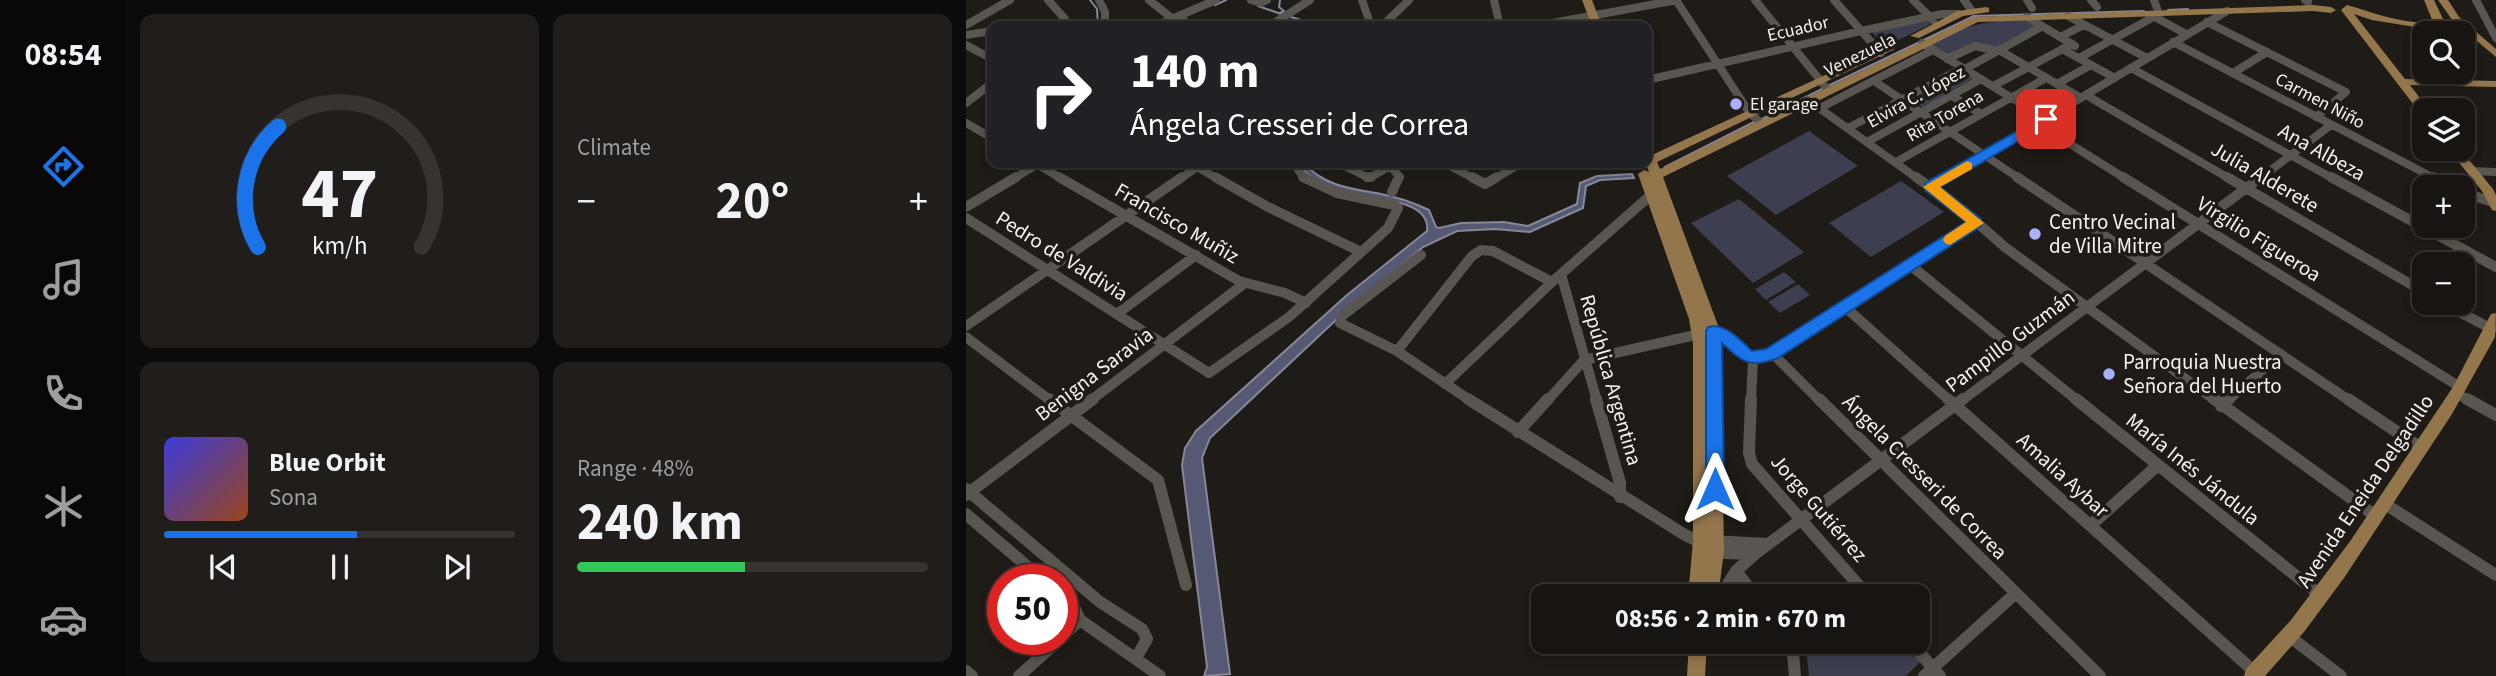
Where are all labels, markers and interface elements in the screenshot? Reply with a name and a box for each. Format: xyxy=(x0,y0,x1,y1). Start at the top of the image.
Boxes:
street label: Ecuador xyxy=(1765,10,1832,48)
map controls xyxy=(2412,21,2475,315)
button: search xyxy=(2412,21,2475,84)
street label: Venezuela xyxy=(1820,27,1900,83)
text: 08:54 xyxy=(24,32,102,78)
text: 140 m xyxy=(1130,37,1259,107)
icon: right xyxy=(1015,49,1106,140)
street label: Elvira C. López xyxy=(1862,60,1970,134)
street label: Carmen Niño xyxy=(2271,67,2369,135)
street label: Rita Torena xyxy=(1902,84,1988,148)
pin xyxy=(2016,89,2076,149)
place label: El garage xyxy=(1750,92,1818,117)
marker: El garage xyxy=(1728,96,1744,112)
button: layers xyxy=(2412,98,2475,161)
icon: arrive xyxy=(2027,100,2065,138)
text: Ángela Cresseri de Correa xyxy=(1130,102,1469,148)
street label: Ana Albeza xyxy=(2273,116,2371,188)
text: Climate xyxy=(577,131,651,164)
street label: Julia Alderete xyxy=(2205,134,2325,220)
icon: directions xyxy=(39,142,88,191)
text: 47 xyxy=(301,142,378,246)
text: 20° xyxy=(716,165,789,239)
text: − xyxy=(577,175,596,229)
text: + xyxy=(909,175,928,229)
street label: Francisco Muñiz xyxy=(1109,175,1245,271)
button: + xyxy=(2412,175,2475,238)
street label: Virgilio Figueroa xyxy=(2191,189,2327,289)
street label: Pedro de Valdivia xyxy=(990,203,1134,309)
place label: Centro Vecinal de Villa Mitre xyxy=(2049,207,2176,261)
marker: Centro Vecinal de Villa Mitre xyxy=(2027,226,2043,242)
text: km/h xyxy=(312,228,367,264)
button: − xyxy=(2412,252,2475,315)
icon: music xyxy=(39,255,88,304)
street label: Pampillo Guzmán xyxy=(1939,282,2081,400)
street label: República Argentina xyxy=(1572,291,1650,469)
street label: Benigna Saravia xyxy=(1029,320,1159,428)
place label: Parroquia Nuestra Señora del Huerto xyxy=(2123,347,2282,401)
marker: Parroquia Nuestra Señora del Huerto xyxy=(2101,366,2117,382)
icon: phone xyxy=(39,369,88,418)
street label: Ángela Cresseri de Correa xyxy=(1836,388,2014,566)
street label: Avenida Eneida Delgadillo xyxy=(2289,388,2441,594)
street label: María Inés Jándula xyxy=(2120,406,2266,532)
street label: Amalia Aybar xyxy=(2010,425,2116,525)
text: Blue Orbit xyxy=(269,444,386,481)
street label: Jorge Gutiérrez xyxy=(1764,448,1874,569)
text: Range · 48% xyxy=(577,452,694,485)
position arrow xyxy=(1678,452,1752,526)
text: Sona xyxy=(269,481,318,514)
icon: climate xyxy=(39,482,88,531)
text: 240 km xyxy=(577,486,743,560)
icon: previous xyxy=(204,548,242,586)
icon: pause xyxy=(321,548,359,586)
icon: next xyxy=(438,548,476,586)
speed limit sign: 50 xyxy=(987,564,1078,655)
icon: car xyxy=(39,595,88,644)
text: 08:56 · 2 min · 670 m xyxy=(1615,600,1846,637)

